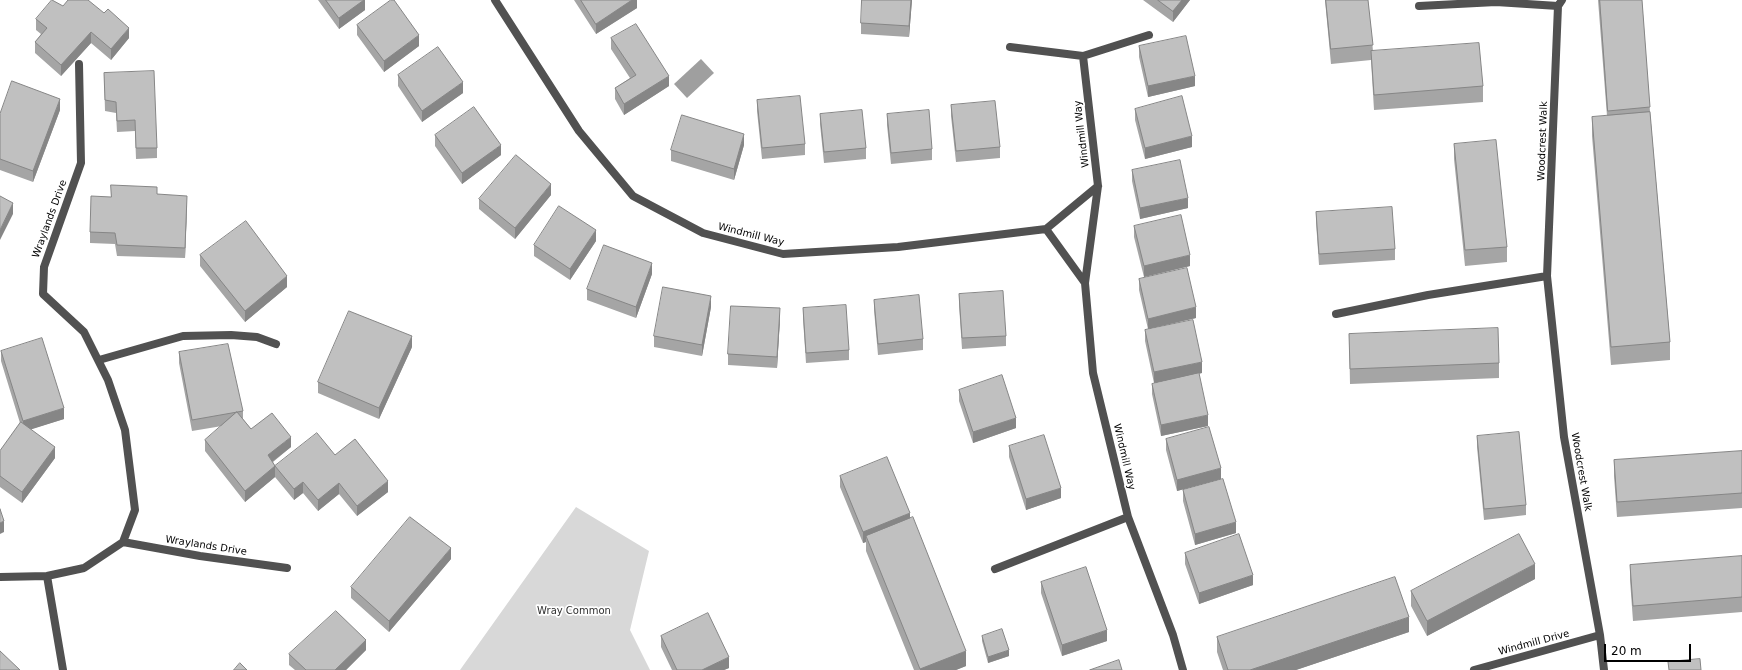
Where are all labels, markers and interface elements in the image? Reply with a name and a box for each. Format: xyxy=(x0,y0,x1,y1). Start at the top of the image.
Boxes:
street label: Windmill Way xyxy=(1072,100,1092,168)
street label: Woodcrest Walk xyxy=(1536,101,1550,181)
street label: Wraylands Drive xyxy=(30,178,70,260)
street label: Windmill Way xyxy=(717,221,785,249)
street label: Windmill Way xyxy=(1111,423,1137,491)
street label: Woodcrest Walk xyxy=(1568,432,1594,512)
street label: Wraylands Drive xyxy=(164,534,248,558)
park label: Wray Common xyxy=(537,605,611,617)
street label: Windmill Drive xyxy=(1497,628,1571,658)
scale bar xyxy=(1606,636,1693,662)
text: 20 m xyxy=(1611,644,1642,658)

